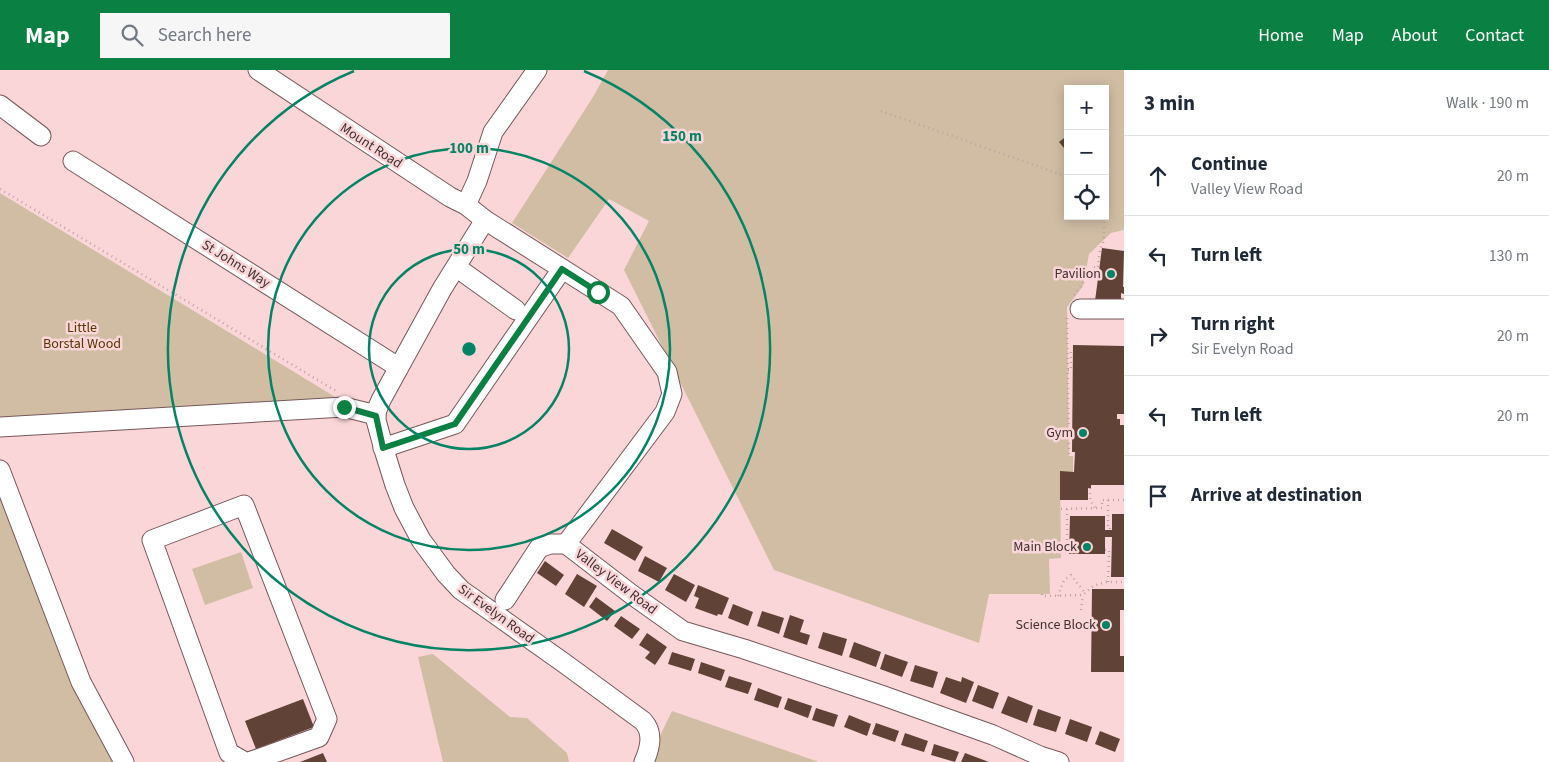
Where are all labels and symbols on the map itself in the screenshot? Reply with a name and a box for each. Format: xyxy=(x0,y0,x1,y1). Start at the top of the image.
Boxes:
street label: Mount Road xyxy=(336,118,406,174)
text: 150 m xyxy=(662,126,702,147)
text: 100 m xyxy=(449,138,489,159)
street label: St Johns Way xyxy=(198,235,274,293)
text: 50 m xyxy=(453,239,485,260)
place label: Pavilion xyxy=(1054,264,1101,284)
marker: Pavilion xyxy=(1105,268,1117,280)
route start xyxy=(587,281,610,304)
park label: Little Borstal Wood xyxy=(43,318,121,354)
centre of rings xyxy=(460,340,478,358)
route end xyxy=(333,396,356,419)
place label: Gym xyxy=(1046,423,1073,443)
marker: Gym xyxy=(1077,427,1089,439)
place label: Main Block xyxy=(1013,537,1077,557)
marker: Main Block xyxy=(1081,541,1093,553)
street label: Valley View Road xyxy=(571,545,661,619)
street label: Sir Evelyn Road xyxy=(454,580,538,648)
place label: Science Block xyxy=(1016,615,1096,635)
marker: Science Block xyxy=(1100,619,1112,631)

